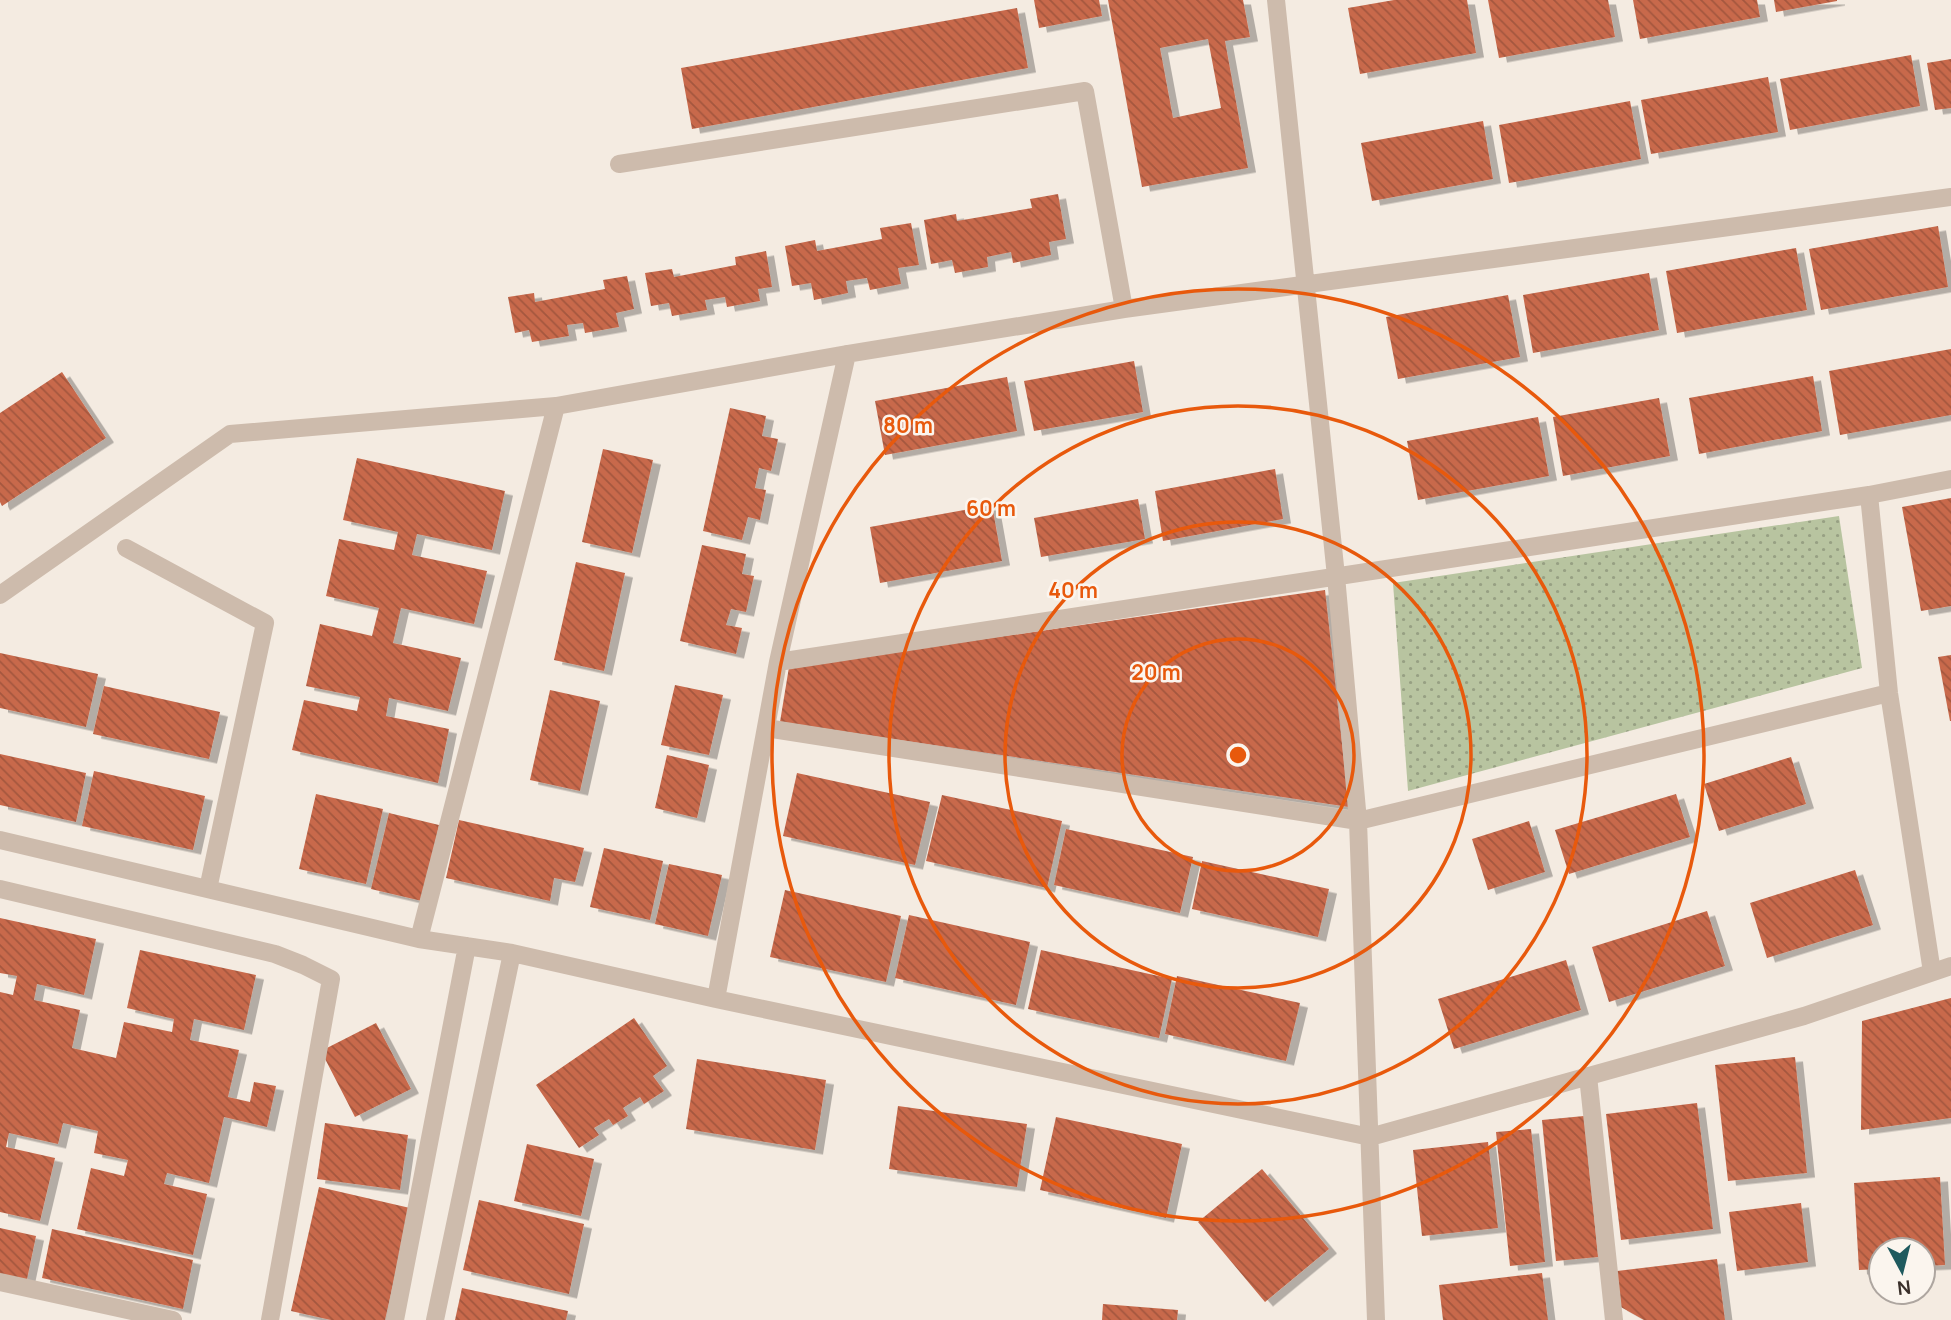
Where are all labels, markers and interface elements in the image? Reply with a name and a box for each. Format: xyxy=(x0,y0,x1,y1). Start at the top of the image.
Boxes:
text: 80 m xyxy=(883,411,933,439)
text: 60 m xyxy=(966,494,1016,522)
text: 40 m xyxy=(1048,576,1098,604)
text: 20 m xyxy=(1131,658,1181,686)
centre of rings xyxy=(1226,743,1250,767)
north arrow xyxy=(1867,1236,1937,1306)
text: N xyxy=(1896,1274,1912,1302)

